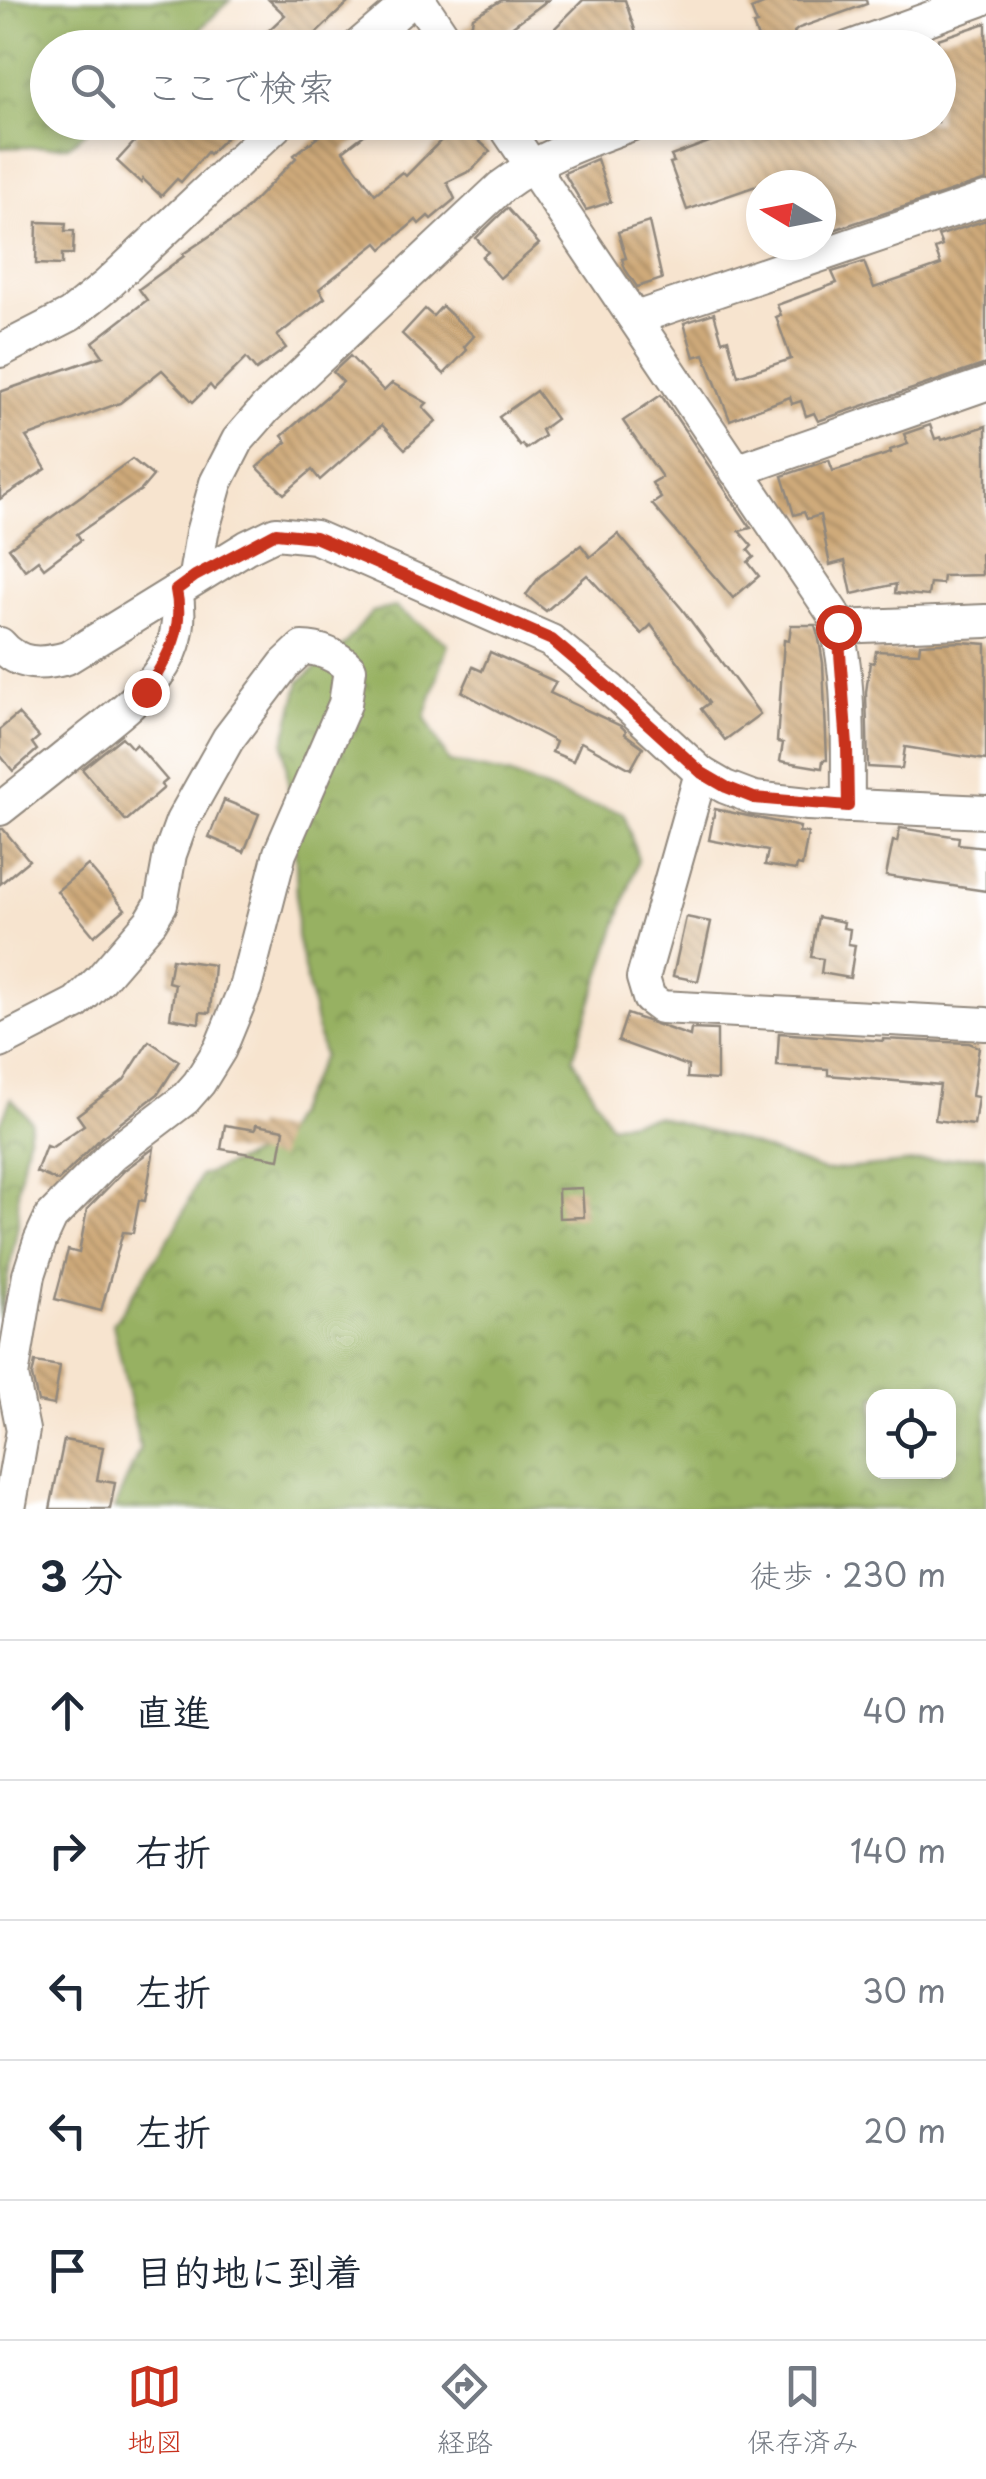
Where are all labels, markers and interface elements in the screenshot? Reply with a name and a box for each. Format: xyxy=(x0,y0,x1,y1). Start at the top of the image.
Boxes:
search box xyxy=(30,30,956,140)
text: ここで検索 xyxy=(145,57,335,114)
icon: search xyxy=(65,58,120,113)
north arrow xyxy=(746,170,836,260)
route start xyxy=(816,605,862,651)
route end xyxy=(124,670,170,716)
map controls xyxy=(866,1389,956,1479)
button: locate xyxy=(866,1389,956,1479)
text: 3 分 xyxy=(40,1543,123,1606)
text: 徒歩 · 230 m xyxy=(750,1550,946,1598)
text: 直進 xyxy=(135,1682,211,1739)
icon: ahead xyxy=(40,1683,95,1738)
text: 40 m xyxy=(862,1686,946,1734)
text: 右折 xyxy=(135,1822,211,1879)
icon: right xyxy=(40,1823,95,1878)
text: 140 m xyxy=(850,1826,946,1874)
text: 左折 xyxy=(135,1962,211,2019)
icon: left xyxy=(40,1963,95,2018)
text: 30 m xyxy=(862,1966,946,2014)
text: 左折 xyxy=(135,2102,211,2159)
icon: left xyxy=(40,2103,95,2158)
text: 20 m xyxy=(864,2106,946,2154)
text: 目的地に到着 xyxy=(135,2242,363,2299)
icon: arrive xyxy=(40,2243,95,2298)
tab: 地図 xyxy=(127,2359,183,2462)
tab: 経路 xyxy=(437,2359,493,2462)
tab: 保存済み xyxy=(747,2359,859,2462)

